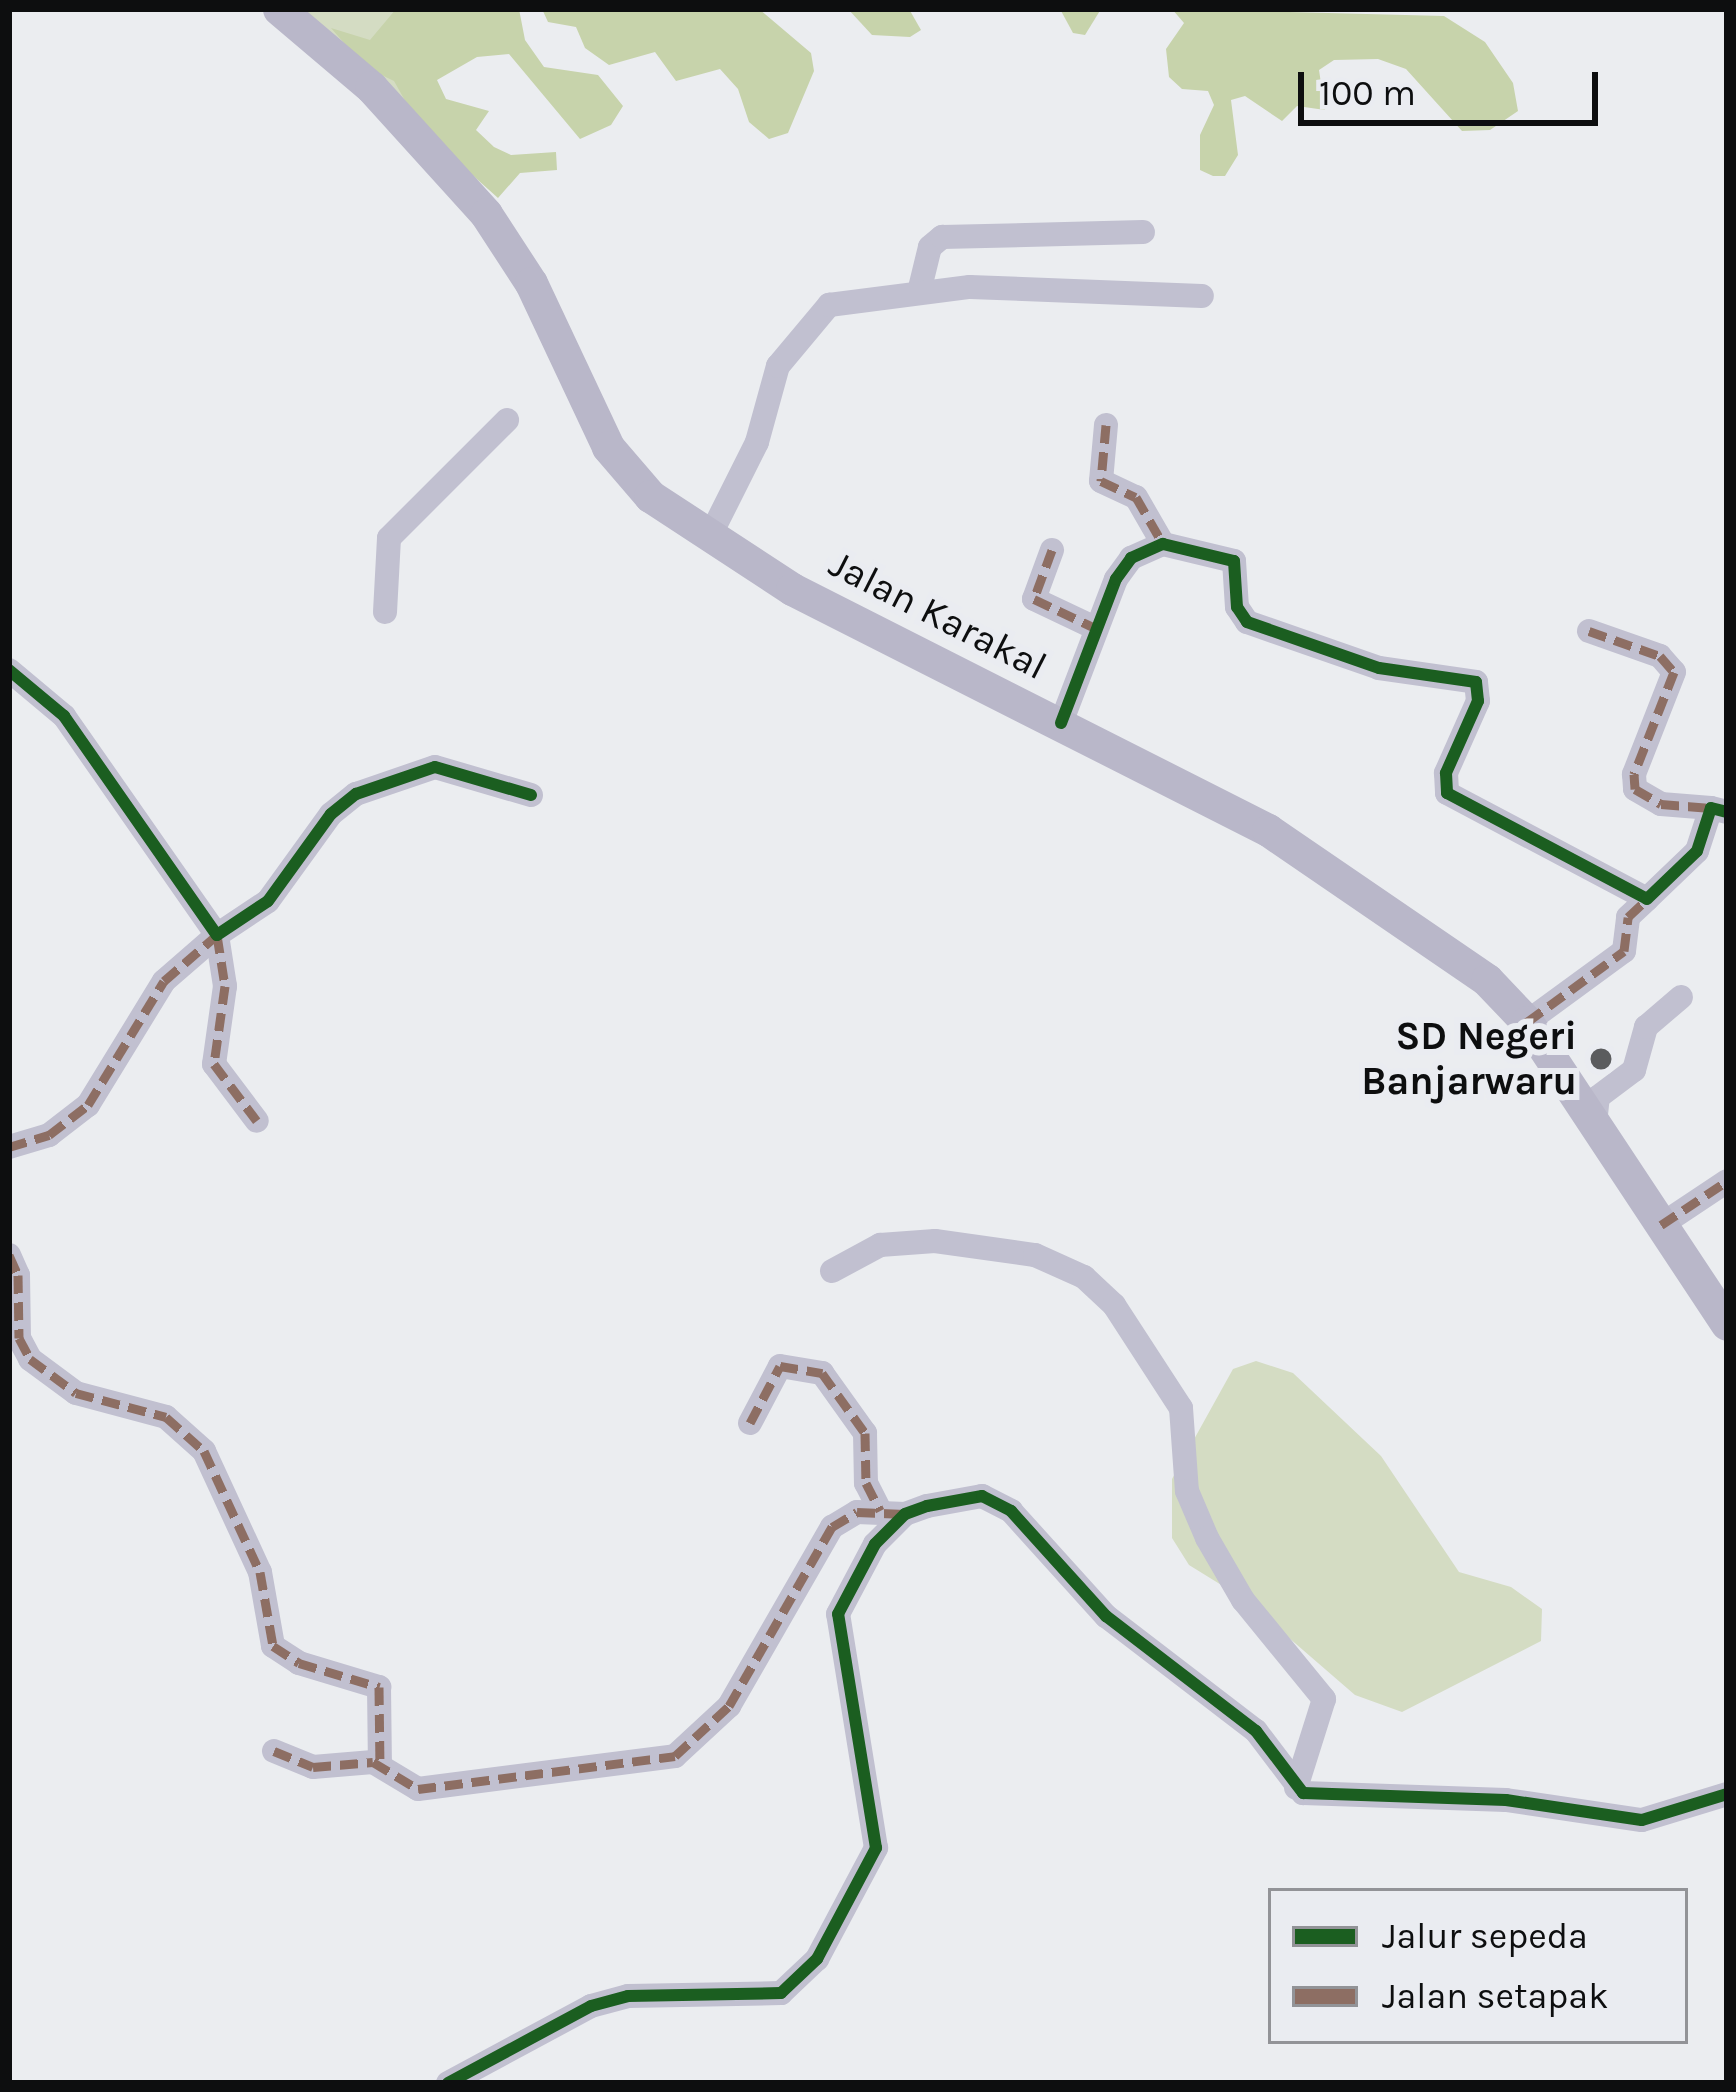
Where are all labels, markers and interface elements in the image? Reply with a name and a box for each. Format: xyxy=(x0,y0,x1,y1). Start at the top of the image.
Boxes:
scale bar xyxy=(1304,48,1604,122)
text: 100 m xyxy=(1319,72,1416,114)
street label: Jalan Karakal xyxy=(822,540,1054,690)
place label: SD Negeri Banjarwaru xyxy=(1361,1014,1577,1105)
marker: SD Negeri Banjarwaru xyxy=(1588,1046,1614,1072)
legend xyxy=(1268,1888,1688,2044)
text: Jalur sepeda xyxy=(1382,1915,1588,1957)
text: Jalan setapak xyxy=(1382,1975,1608,2017)

